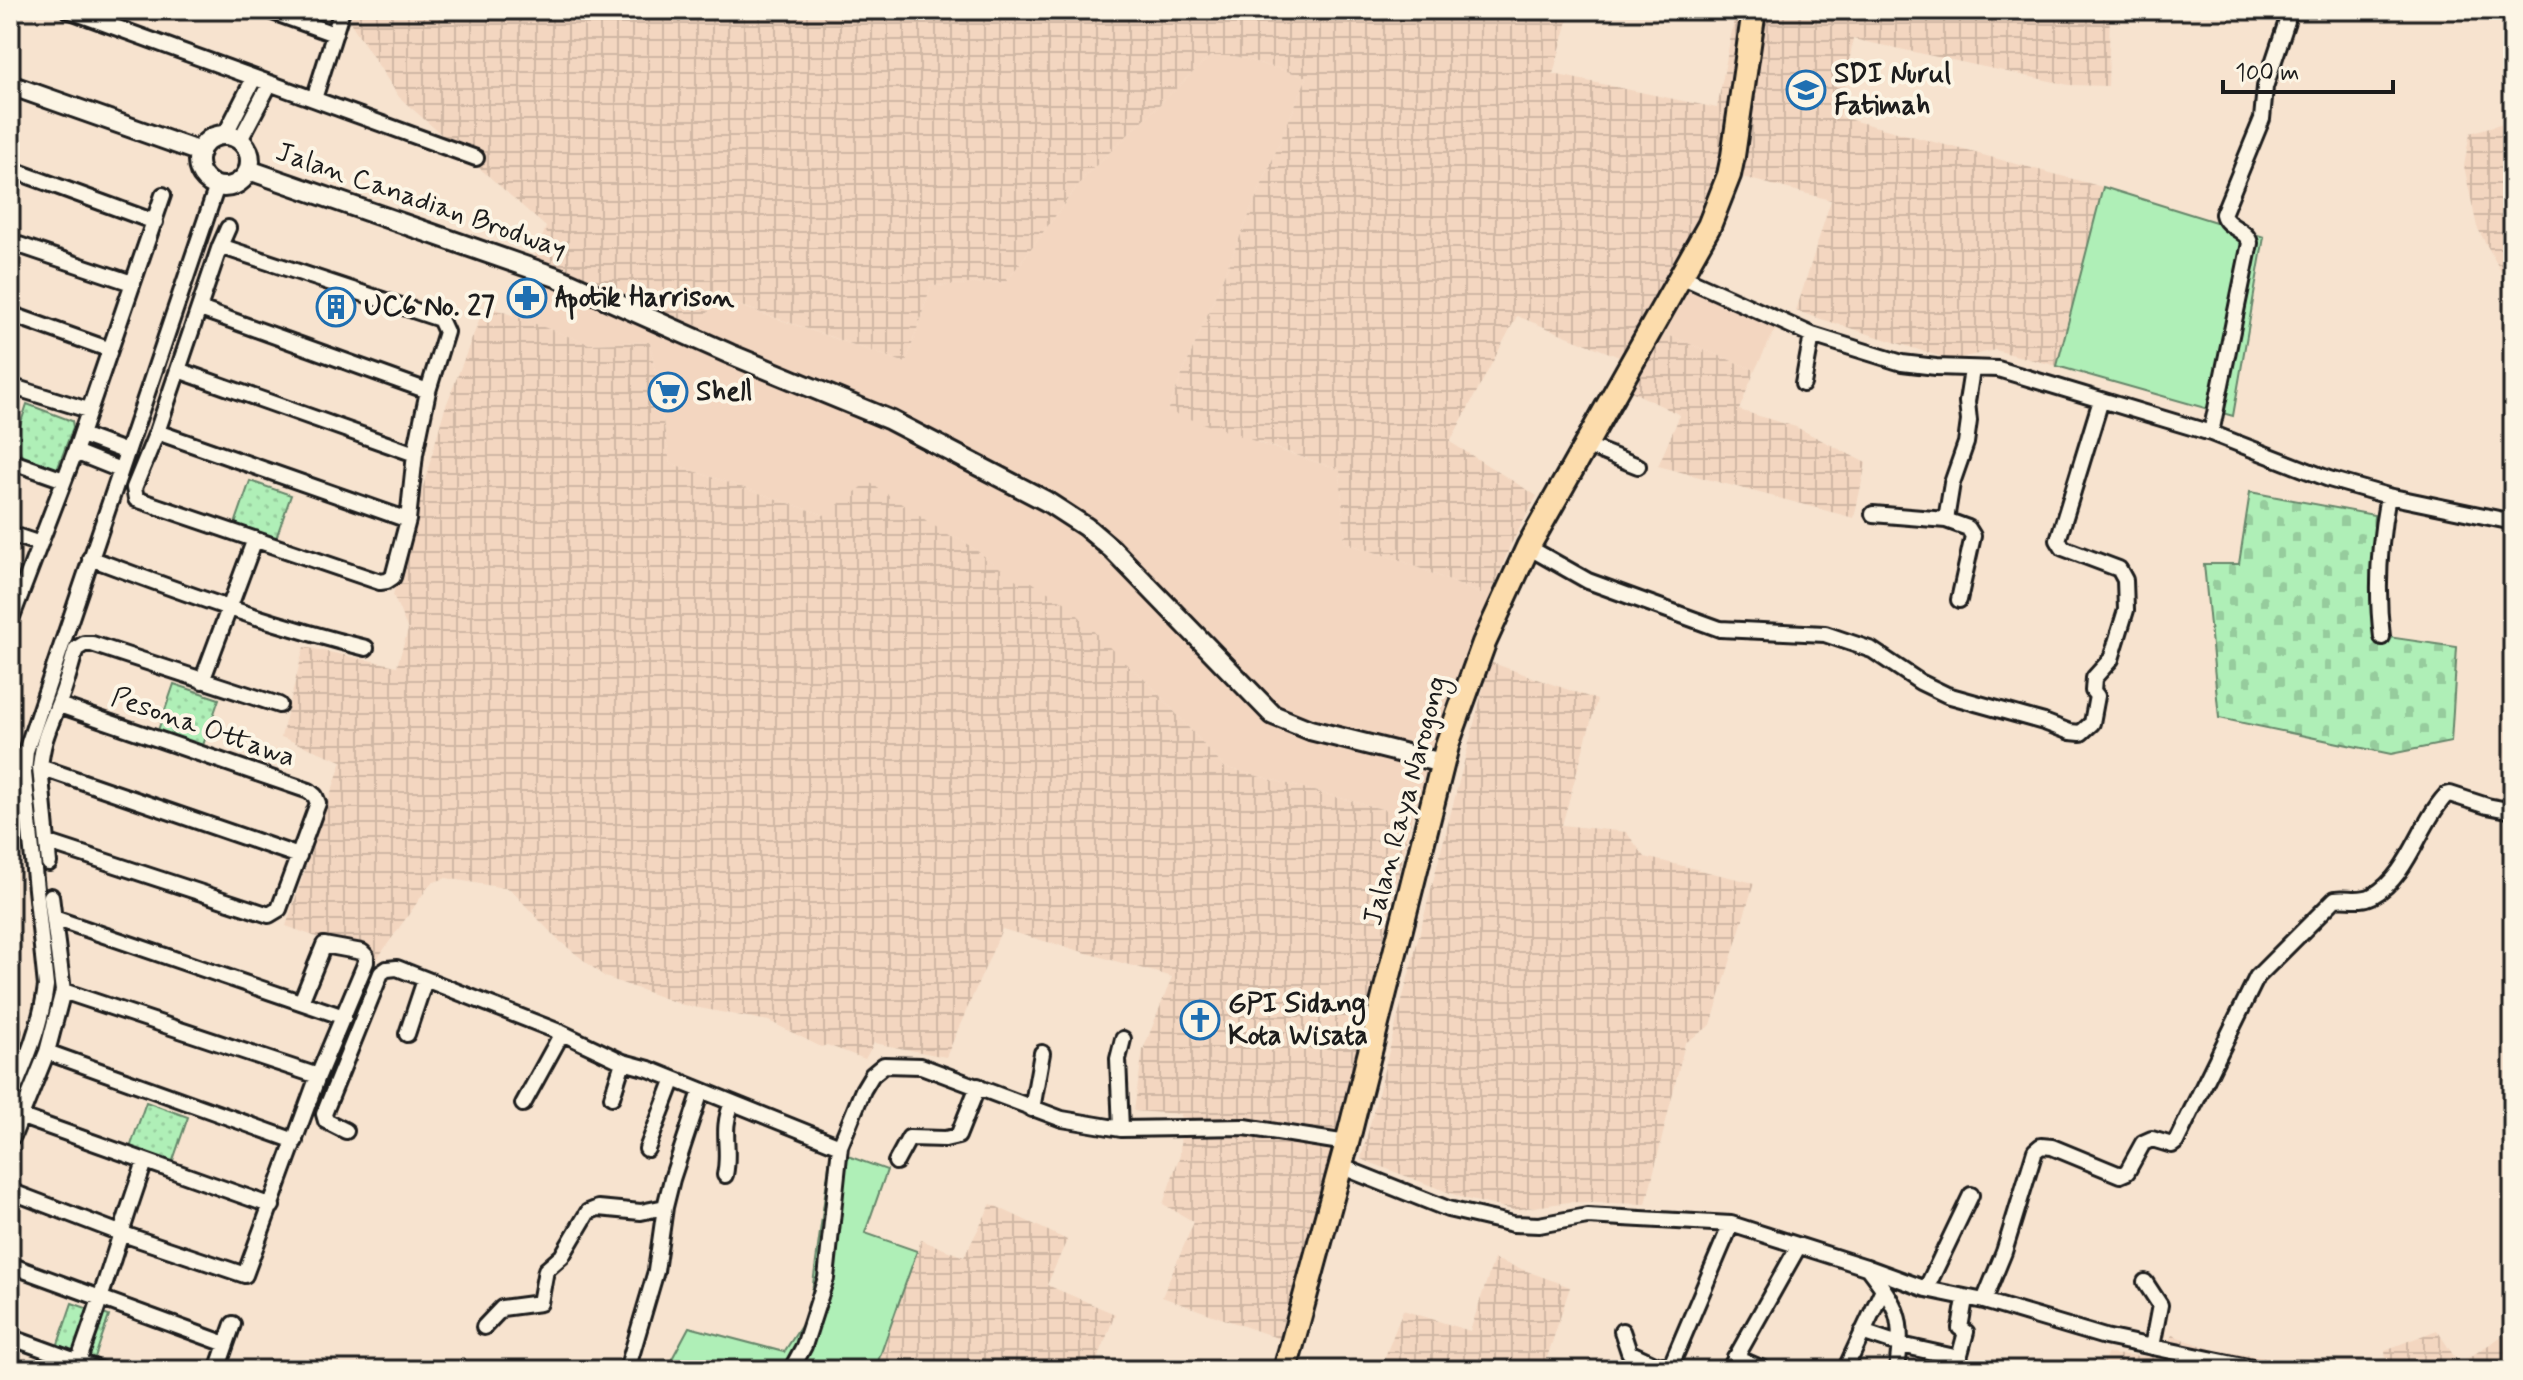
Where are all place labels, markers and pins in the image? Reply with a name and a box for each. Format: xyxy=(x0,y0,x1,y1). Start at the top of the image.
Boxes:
place label: SDI Nurul Fatimah xyxy=(1834,56,1951,125)
school or university icon: SDI Nurul Fatimah xyxy=(1785,69,1827,111)
pharmacy icon: Apotik Harrison xyxy=(506,277,548,319)
place label: Apotik Harrison xyxy=(555,280,735,320)
building icon: UC6 No. 27 xyxy=(315,286,357,328)
place label: UC6 No. 27 xyxy=(364,289,495,326)
supermarket icon: Shell xyxy=(647,371,689,413)
place label: Shell xyxy=(696,374,752,411)
place label: GPI Sidang Kota Wisata xyxy=(1228,986,1368,1055)
church icon: GPI Sidang Kota Wisata xyxy=(1179,999,1221,1041)

